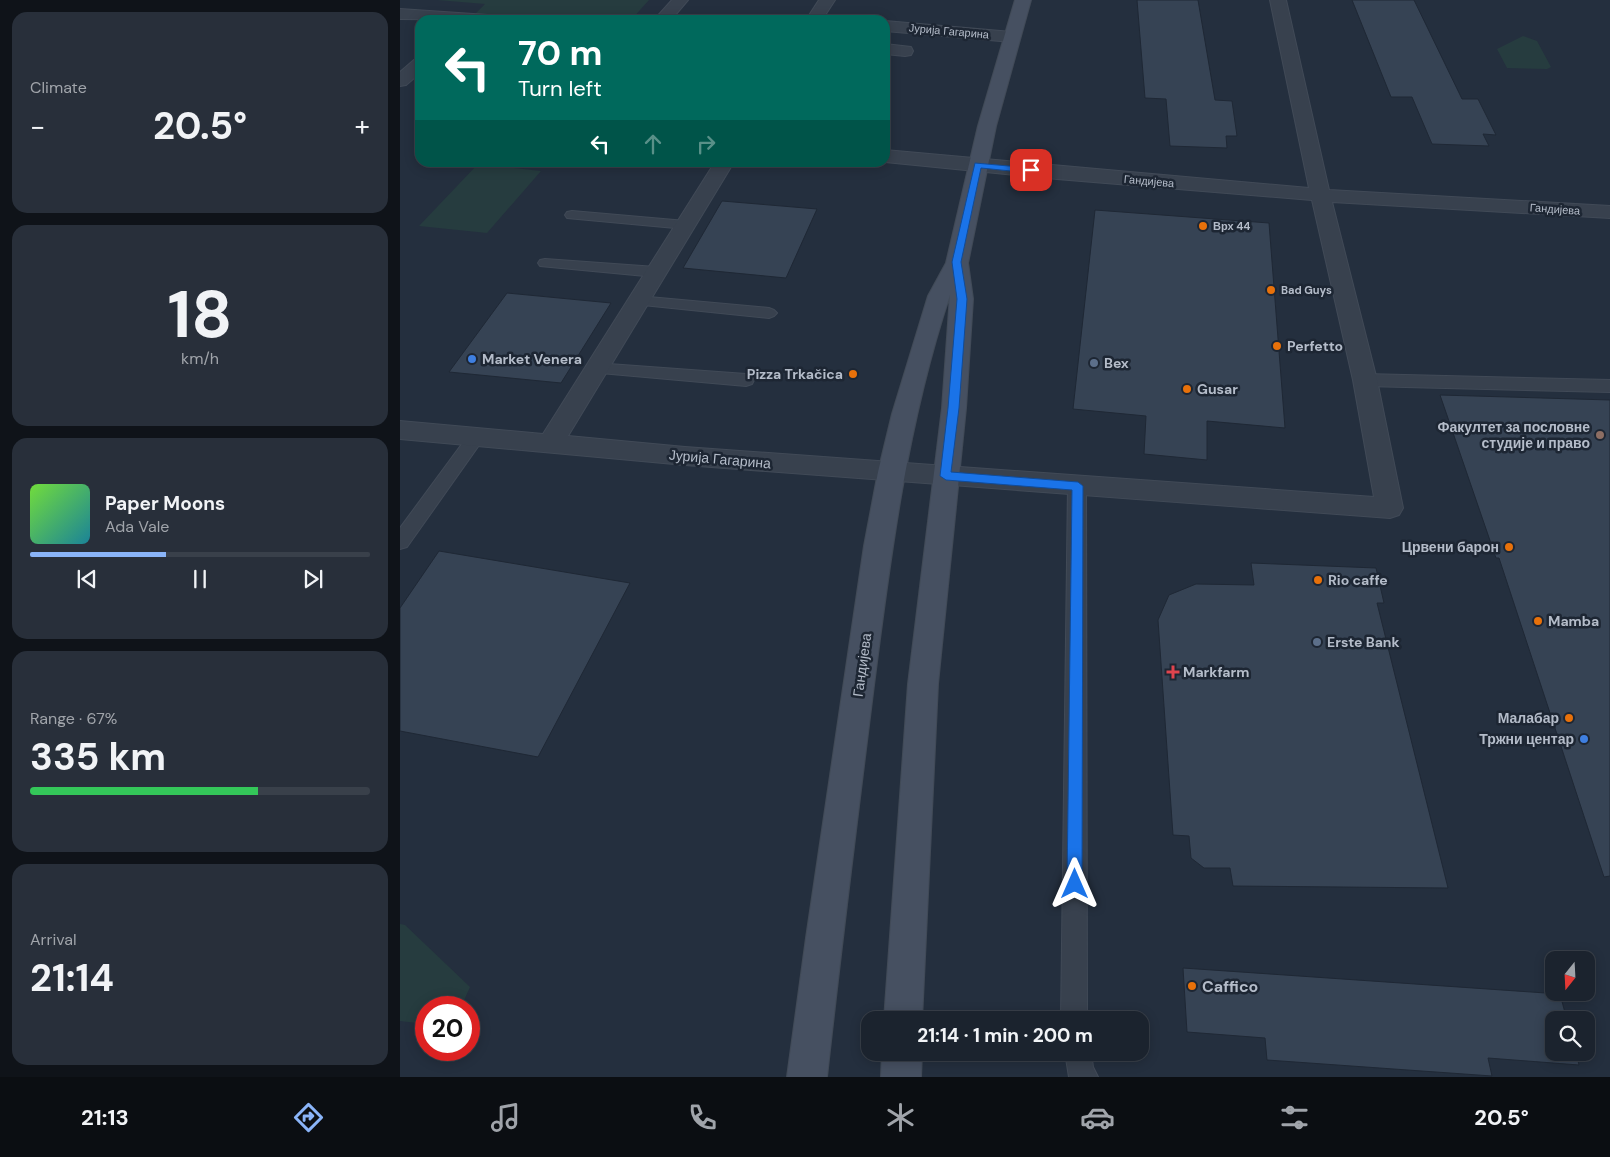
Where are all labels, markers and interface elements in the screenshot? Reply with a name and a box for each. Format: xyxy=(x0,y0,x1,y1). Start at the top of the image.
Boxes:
street label: Јурија Гагарина xyxy=(908,21,991,42)
text: 70 m xyxy=(518,30,602,76)
icon: left xyxy=(435,35,500,100)
text: Turn left xyxy=(518,74,602,103)
text: Climate xyxy=(30,77,87,98)
text: 20.5° xyxy=(153,101,247,151)
text: − xyxy=(30,108,45,145)
text: + xyxy=(355,108,370,145)
icon: left xyxy=(586,130,614,158)
icon: ahead xyxy=(639,130,667,158)
icon: right xyxy=(692,130,720,158)
pin xyxy=(1010,149,1052,191)
icon: arrive xyxy=(1017,156,1045,184)
street label: Гандијева xyxy=(1123,172,1176,190)
street label: Гандијева xyxy=(1529,200,1582,218)
place label: Врх 44 xyxy=(1213,219,1251,233)
marker: Врх 44 xyxy=(1197,220,1209,232)
text: 18 xyxy=(168,273,232,357)
place label: Bad Guys xyxy=(1281,283,1332,297)
marker: Bad Guys xyxy=(1265,284,1277,296)
place label: Perfetto xyxy=(1287,337,1343,355)
marker: Perfetto xyxy=(1271,340,1283,352)
text: km/h xyxy=(181,348,219,369)
place label: Market Venera xyxy=(482,350,582,368)
marker: Market Venera xyxy=(466,353,478,365)
place label: Bex xyxy=(1104,354,1129,372)
marker: Bex xyxy=(1088,357,1100,369)
place label: Pizza Trkačica xyxy=(747,365,843,383)
marker: Pizza Trkačica xyxy=(847,368,859,380)
place label: Gusar xyxy=(1197,380,1238,398)
marker: Gusar xyxy=(1181,383,1193,395)
place label: Факултет за пословне студије и право xyxy=(1438,418,1590,452)
marker: Факултет за пословне студије и право xyxy=(1594,429,1606,441)
street label: Јурија Гагарина xyxy=(668,446,772,472)
text: Paper Moons xyxy=(105,491,225,516)
text: Ada Vale xyxy=(105,516,169,537)
place label: Црвени барон xyxy=(1402,538,1499,556)
marker: Црвени барон xyxy=(1503,541,1515,553)
icon: previous xyxy=(73,565,101,593)
icon: pause xyxy=(186,565,214,593)
icon: next xyxy=(299,565,327,593)
place label: Rio caffe xyxy=(1328,571,1388,589)
marker: Rio caffe xyxy=(1312,574,1324,586)
place label: Mamba xyxy=(1548,612,1599,630)
marker: Mamba xyxy=(1532,615,1544,627)
street label: Гандијева xyxy=(849,632,875,698)
place label: Erste Bank xyxy=(1327,633,1400,651)
marker: Erste Bank xyxy=(1311,636,1323,648)
place label: Markfarm xyxy=(1183,663,1249,681)
marker: Markfarm xyxy=(1167,666,1179,678)
text: Range · 67% xyxy=(30,708,117,729)
place label: Малабар xyxy=(1498,709,1559,727)
marker: Малабар xyxy=(1563,712,1575,724)
place label: Тржни центар xyxy=(1479,730,1574,748)
text: 335 km xyxy=(30,732,166,782)
marker: Тржни центар xyxy=(1578,733,1590,745)
position arrow xyxy=(1048,857,1100,909)
text: Arrival xyxy=(30,929,77,950)
north arrow xyxy=(1545,951,1595,1001)
map controls xyxy=(1545,951,1595,1061)
text: 21:14 xyxy=(30,953,114,1003)
place label: Caffico xyxy=(1202,976,1258,997)
marker: Caffico xyxy=(1186,980,1198,992)
speed limit sign: 20 xyxy=(415,996,480,1061)
button: search xyxy=(1545,1011,1595,1061)
text: 21:14 · 1 min · 200 m xyxy=(917,1023,1093,1048)
icon: directions xyxy=(291,1100,326,1135)
icon: music xyxy=(488,1100,523,1135)
icon: phone xyxy=(685,1100,720,1135)
icon: climate xyxy=(883,1100,918,1135)
icon: car xyxy=(1080,1100,1115,1135)
icon: filters xyxy=(1277,1100,1312,1135)
text: 21:13 xyxy=(81,1103,129,1132)
text: 20.5° xyxy=(1474,1103,1529,1132)

